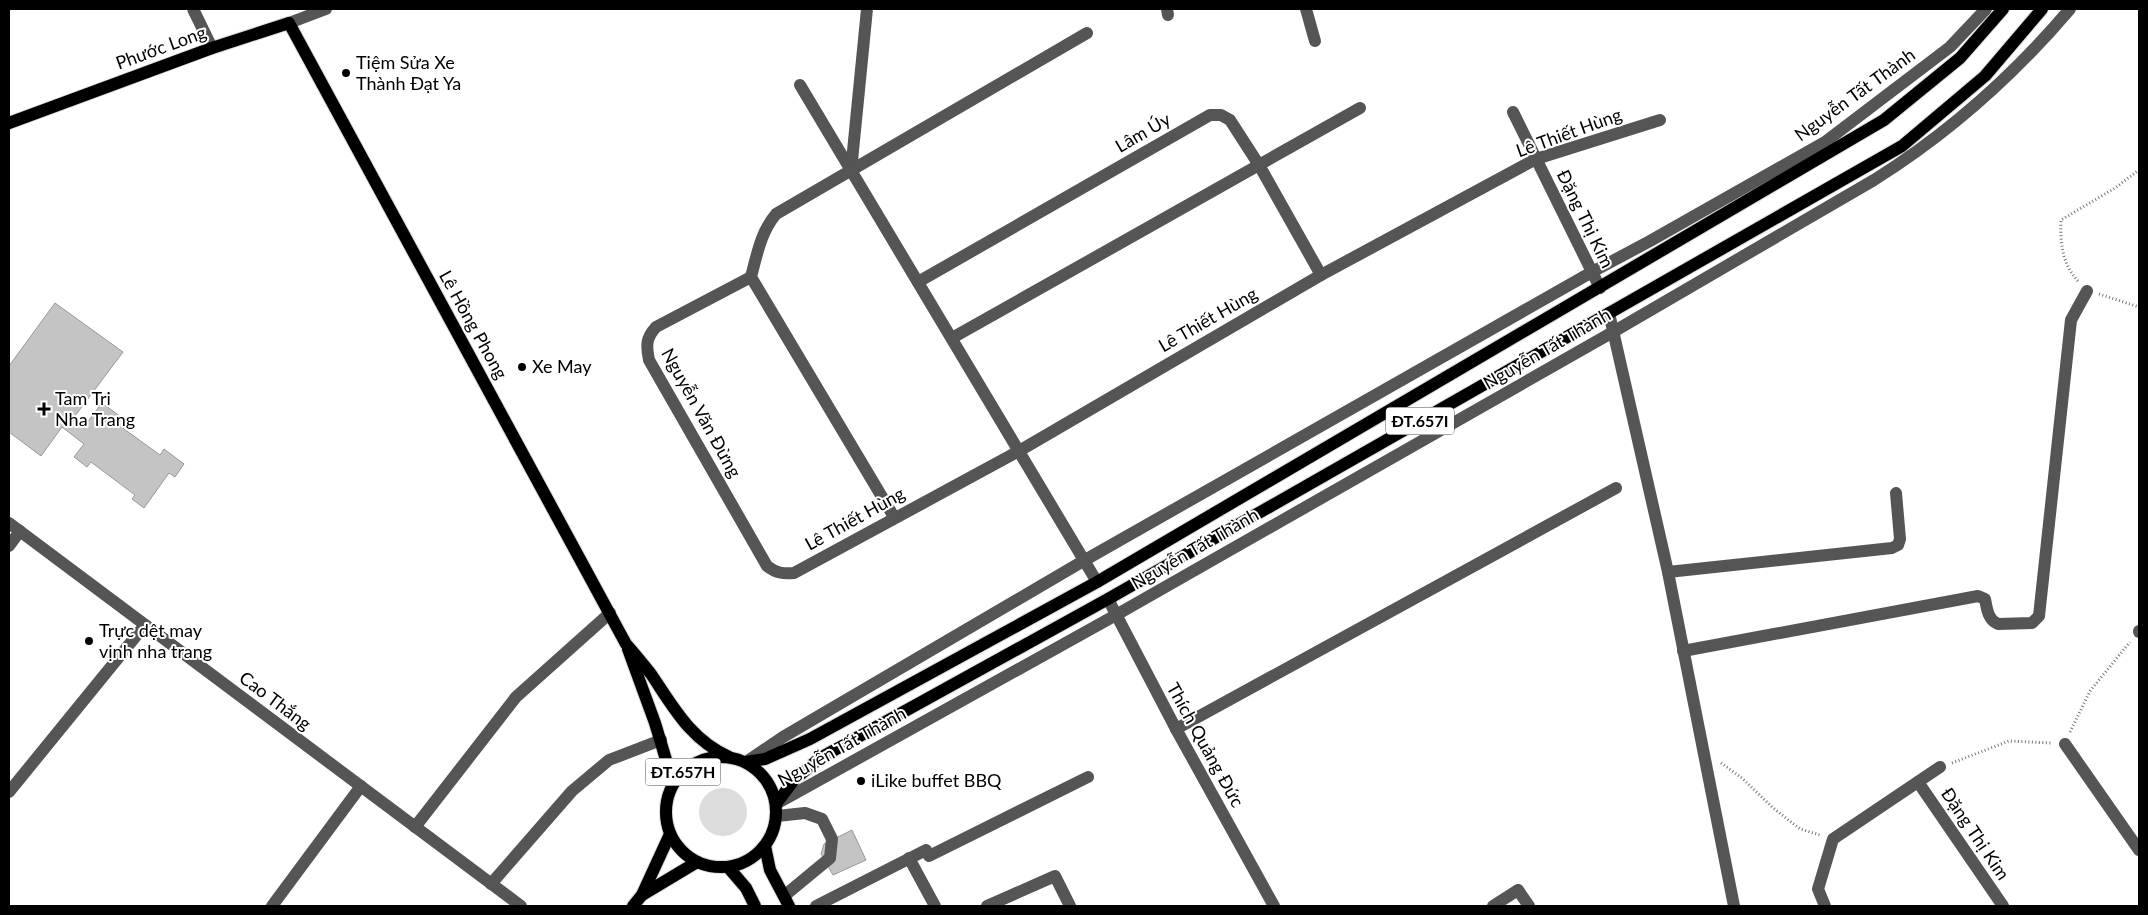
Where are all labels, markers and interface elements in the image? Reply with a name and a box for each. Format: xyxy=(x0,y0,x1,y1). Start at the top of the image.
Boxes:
street label: Phước Long xyxy=(112,21,209,74)
street label: Nguyễn Tất Thành xyxy=(1790,43,1919,145)
place label: Tiệm Sửa Xe Thành Đạt Ya xyxy=(356,51,461,94)
marker: Tiệm Sửa Xe Thành Đạt Ya xyxy=(340,67,352,79)
street label: Lê Thiết Hùng xyxy=(1513,103,1624,161)
street label: Lâm Úy xyxy=(1111,107,1175,157)
street label: Đặng Thị Kim xyxy=(1553,166,1619,271)
street label: Lê Hồng Phong xyxy=(435,266,513,383)
street label: Lê Thiết Hùng xyxy=(1154,282,1261,356)
street label: Nguyễn Tất Thành xyxy=(1479,303,1614,394)
street label: Nguyễn Văn Đừng xyxy=(657,344,747,481)
place label: Xe May xyxy=(532,355,592,377)
marker: Xe May xyxy=(516,361,528,373)
place label: Tam Tri Nha Trang xyxy=(55,387,135,430)
marker: Tam Tri Nha Trang xyxy=(37,402,51,416)
road number: ĐT.657I xyxy=(1386,408,1454,434)
street label: Lê Thiết Hùng xyxy=(801,482,908,555)
street label: Nguyễn Tất Thành xyxy=(1127,503,1262,594)
place label: Trực dệt may vịnh nha trang xyxy=(99,619,212,662)
marker: Trực dệt may vịnh nha trang xyxy=(83,635,95,647)
street label: Cao Thắng xyxy=(235,666,316,734)
street label: Thích Quảng Đức xyxy=(1163,678,1249,811)
street label: Nguyễn Tất Thành xyxy=(773,702,910,790)
road number: ĐT.657H xyxy=(646,759,720,786)
place label: iLike buffet BBQ xyxy=(871,769,1002,791)
marker: iLike buffet BBQ xyxy=(855,775,867,787)
street label: Đặng Thị Kim xyxy=(1937,783,2015,884)

